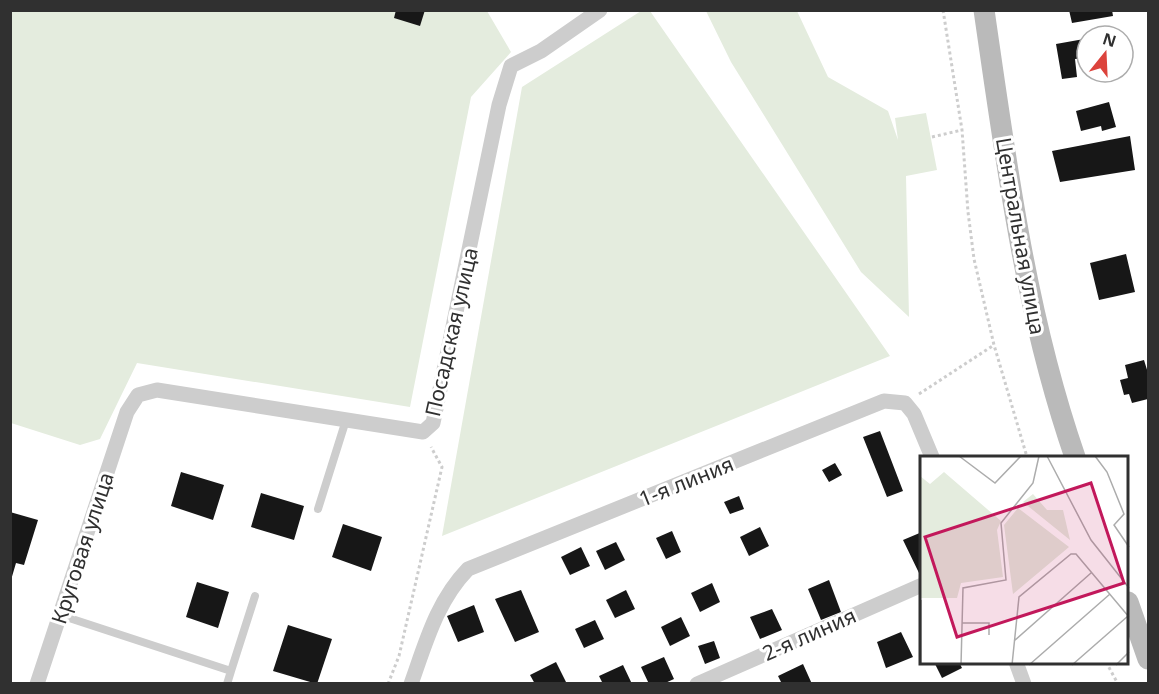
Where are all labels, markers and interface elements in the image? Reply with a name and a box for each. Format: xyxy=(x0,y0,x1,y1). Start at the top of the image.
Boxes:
north arrow xyxy=(1075,24,1135,84)
text: N xyxy=(1100,27,1119,52)
street label: Центральная улица xyxy=(990,135,1052,337)
street label: Посадская улица xyxy=(418,245,484,419)
street label: 1-я линия xyxy=(634,449,738,513)
inset map xyxy=(920,456,1129,664)
street label: Круговая улица xyxy=(44,469,120,627)
street label: 2-я линия xyxy=(758,601,860,667)

